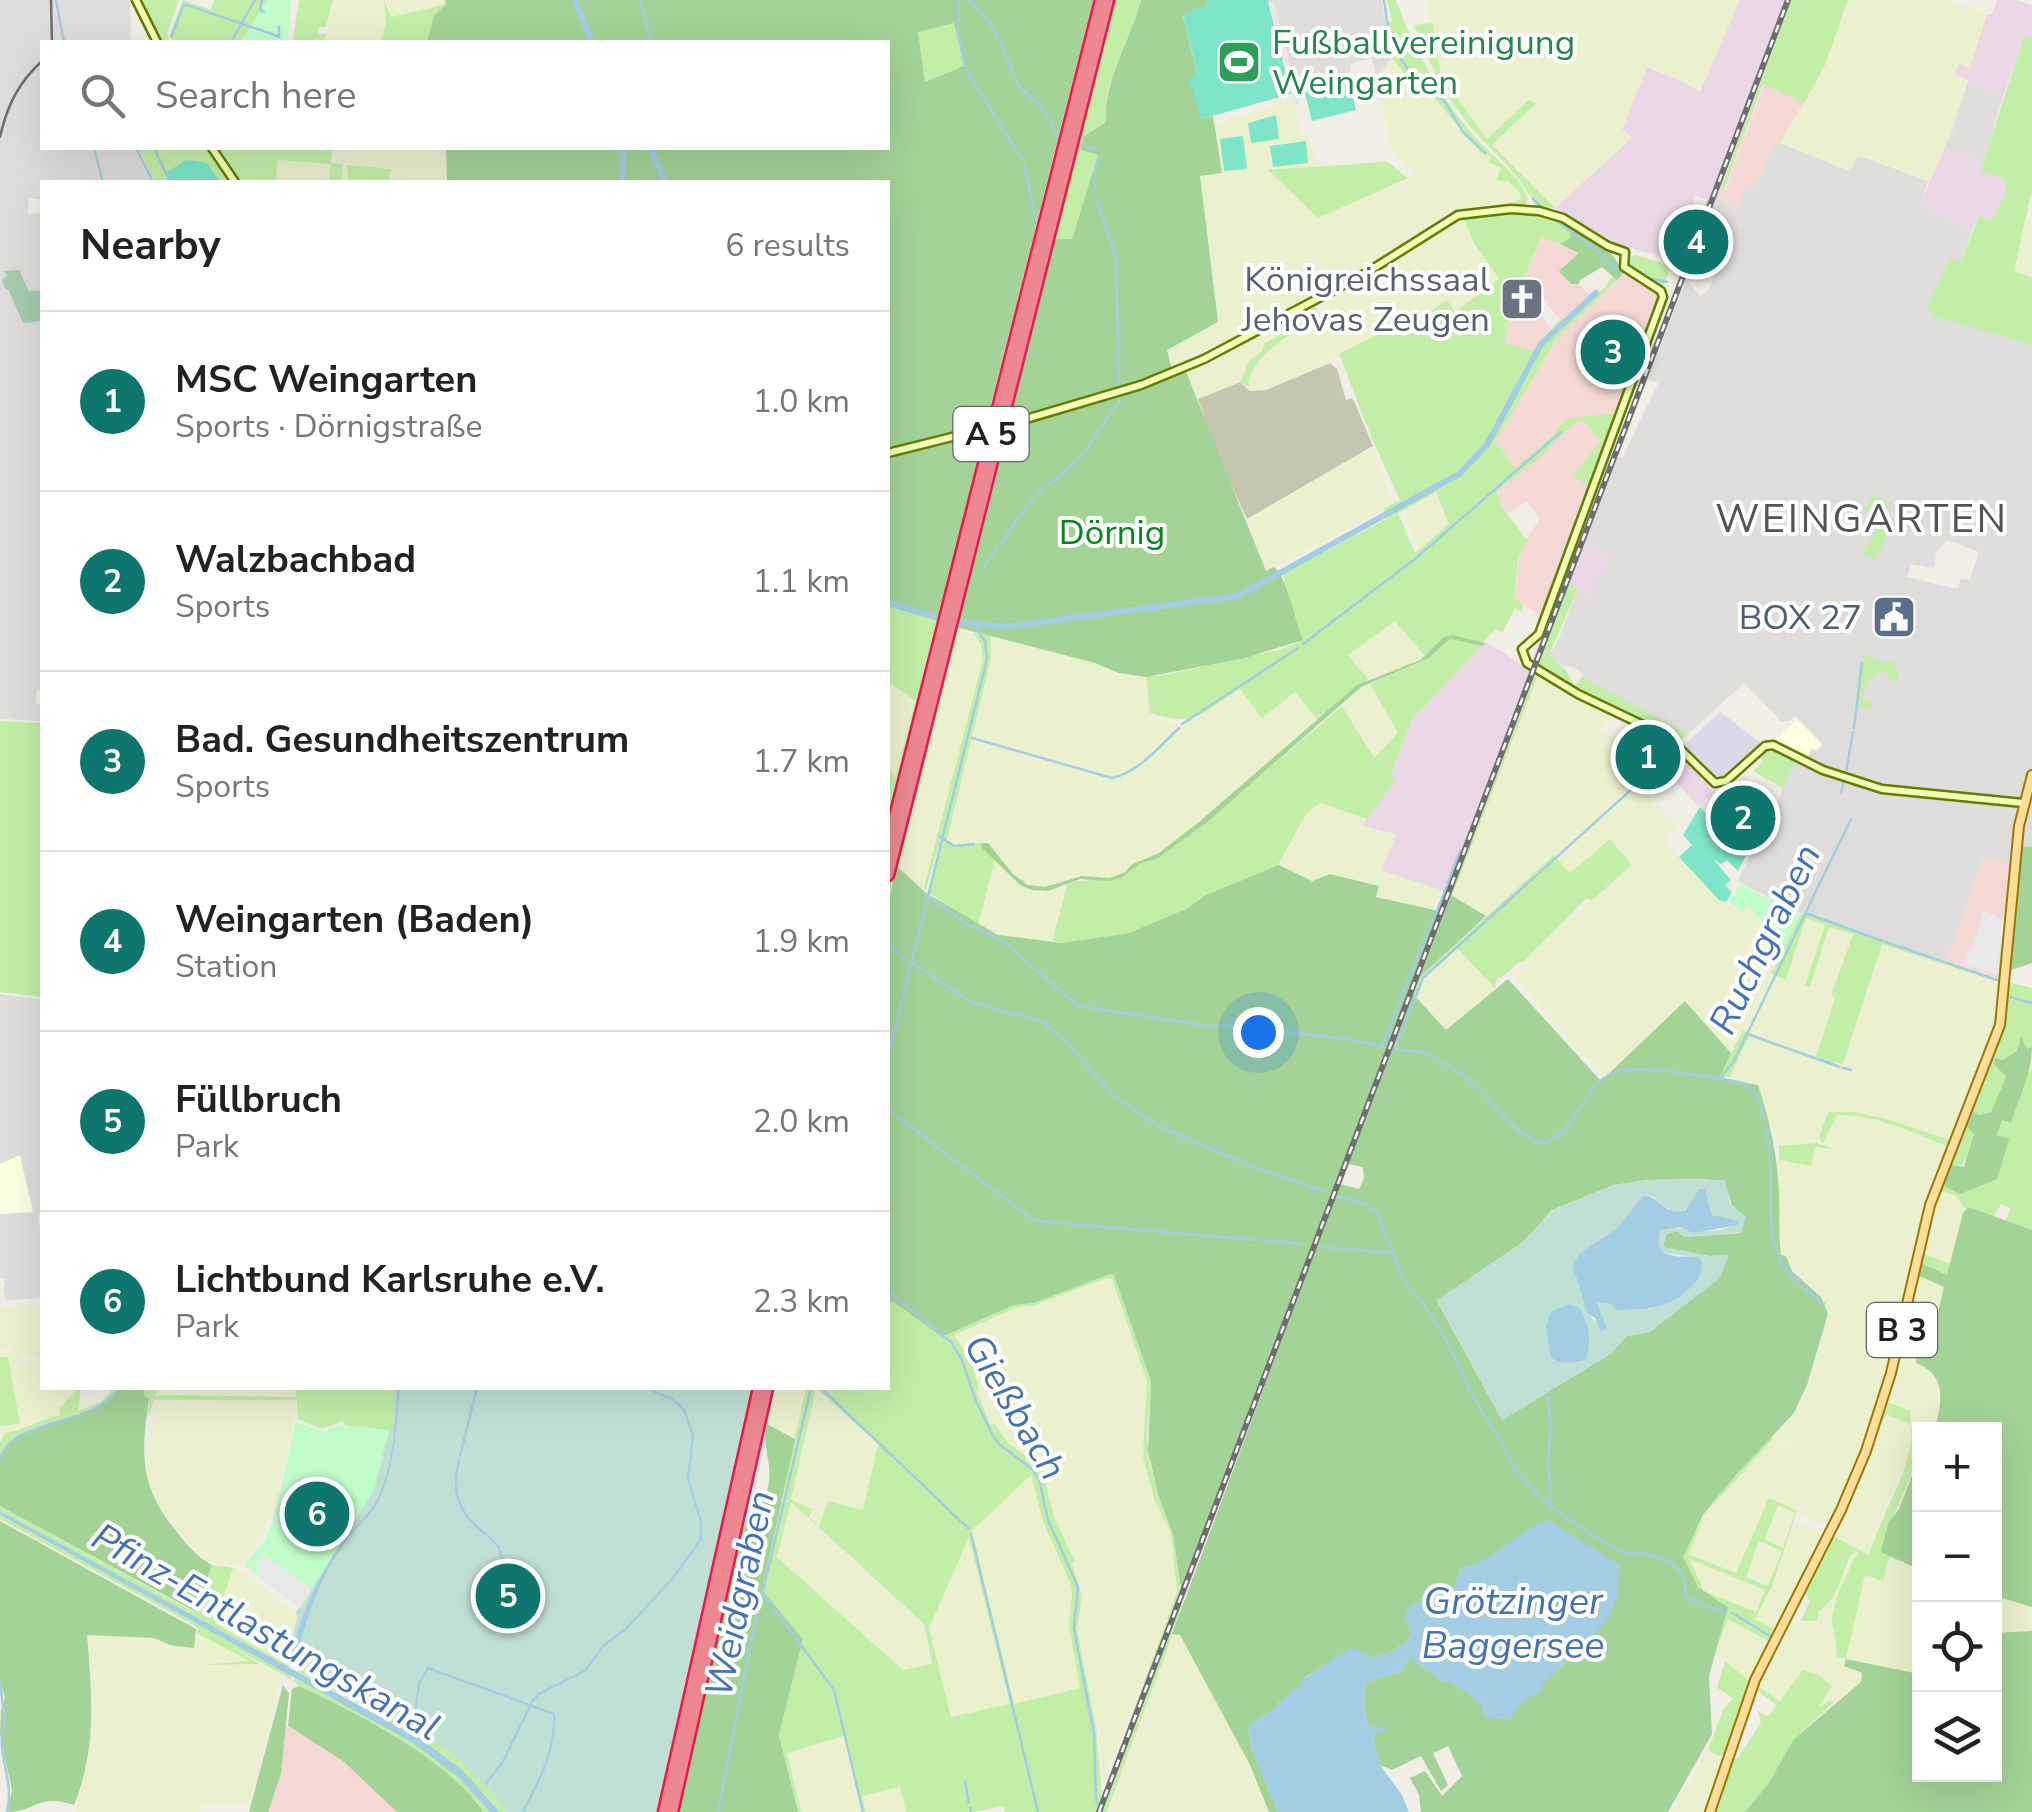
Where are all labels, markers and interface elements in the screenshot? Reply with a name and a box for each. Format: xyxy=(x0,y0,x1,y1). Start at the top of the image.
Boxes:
place label: Fußballvereinigung Weingarten xyxy=(1272,19,1575,106)
sports icon: Fußballvereinigung Weingarten xyxy=(1216,39,1262,85)
search box xyxy=(40,40,890,150)
icon: search xyxy=(75,68,130,123)
text: Search here xyxy=(155,70,356,121)
pin: 4 xyxy=(1664,204,1728,280)
text: Nearby xyxy=(80,217,221,274)
text: 6 results xyxy=(725,224,850,267)
place label: Königreichssaal Jehovas Zeugen xyxy=(1241,256,1491,343)
church icon: Königreichssaal Jehovas Zeugen xyxy=(1499,276,1545,322)
pin: 3 xyxy=(1580,314,1646,390)
text: MSC Weingarten xyxy=(175,354,477,405)
text: 1 xyxy=(103,380,122,423)
text: 1.0 km xyxy=(753,380,850,423)
text: Sports · Dörnigstraße xyxy=(175,405,483,448)
road number: A 5 xyxy=(954,407,1028,461)
district label: WEINGARTEN xyxy=(1715,492,2009,546)
park label: Dörnig xyxy=(1059,509,1165,556)
text: Walzbachbad xyxy=(175,534,416,585)
text: 2 xyxy=(103,560,122,603)
text: 1.1 km xyxy=(753,560,850,603)
text: Sports xyxy=(175,585,270,628)
place label: BOX 27 xyxy=(1739,594,1862,641)
public building icon: BOX 27 xyxy=(1871,594,1917,640)
text: Bad. Gesundheitszentrum xyxy=(175,714,629,765)
pin: 1 xyxy=(1616,720,1680,794)
text: 3 xyxy=(103,740,122,783)
text: 1.7 km xyxy=(753,740,850,783)
text: Sports xyxy=(175,765,270,808)
pin: 2 xyxy=(1710,780,1776,856)
water label: Ruchgraben xyxy=(1697,835,1833,1043)
text: Weingarten (Baden) xyxy=(175,894,534,945)
text: 4 xyxy=(103,920,122,963)
text: 1.9 km xyxy=(753,920,850,963)
text: Station xyxy=(175,945,277,988)
your location xyxy=(1233,1007,1284,1058)
text: Füllbruch xyxy=(175,1074,342,1125)
text: 5 xyxy=(103,1100,122,1143)
text: 2.0 km xyxy=(753,1100,850,1143)
text: Park xyxy=(175,1125,239,1168)
text: Lichtbund Karlsruhe e.V. xyxy=(175,1254,605,1305)
text: 6 xyxy=(103,1280,122,1323)
text: 2.3 km xyxy=(753,1280,850,1323)
road number: B 3 xyxy=(1867,1303,1937,1357)
text: Park xyxy=(175,1305,239,1348)
water label: Gießbach xyxy=(952,1325,1078,1489)
map controls xyxy=(1912,1422,2002,1782)
button: + xyxy=(1912,1422,2002,1512)
pin: 6 xyxy=(284,1476,350,1552)
water label: Weidgraben xyxy=(693,1486,787,1702)
water label: Pfinz-Entlastungskanal xyxy=(83,1511,449,1753)
button: − xyxy=(1912,1512,2002,1602)
pin: 5 xyxy=(476,1558,540,1634)
water label: Grötzinger Baggersee xyxy=(1422,1576,1604,1671)
button: locate xyxy=(1912,1602,2002,1692)
button: layers xyxy=(1912,1692,2002,1782)

